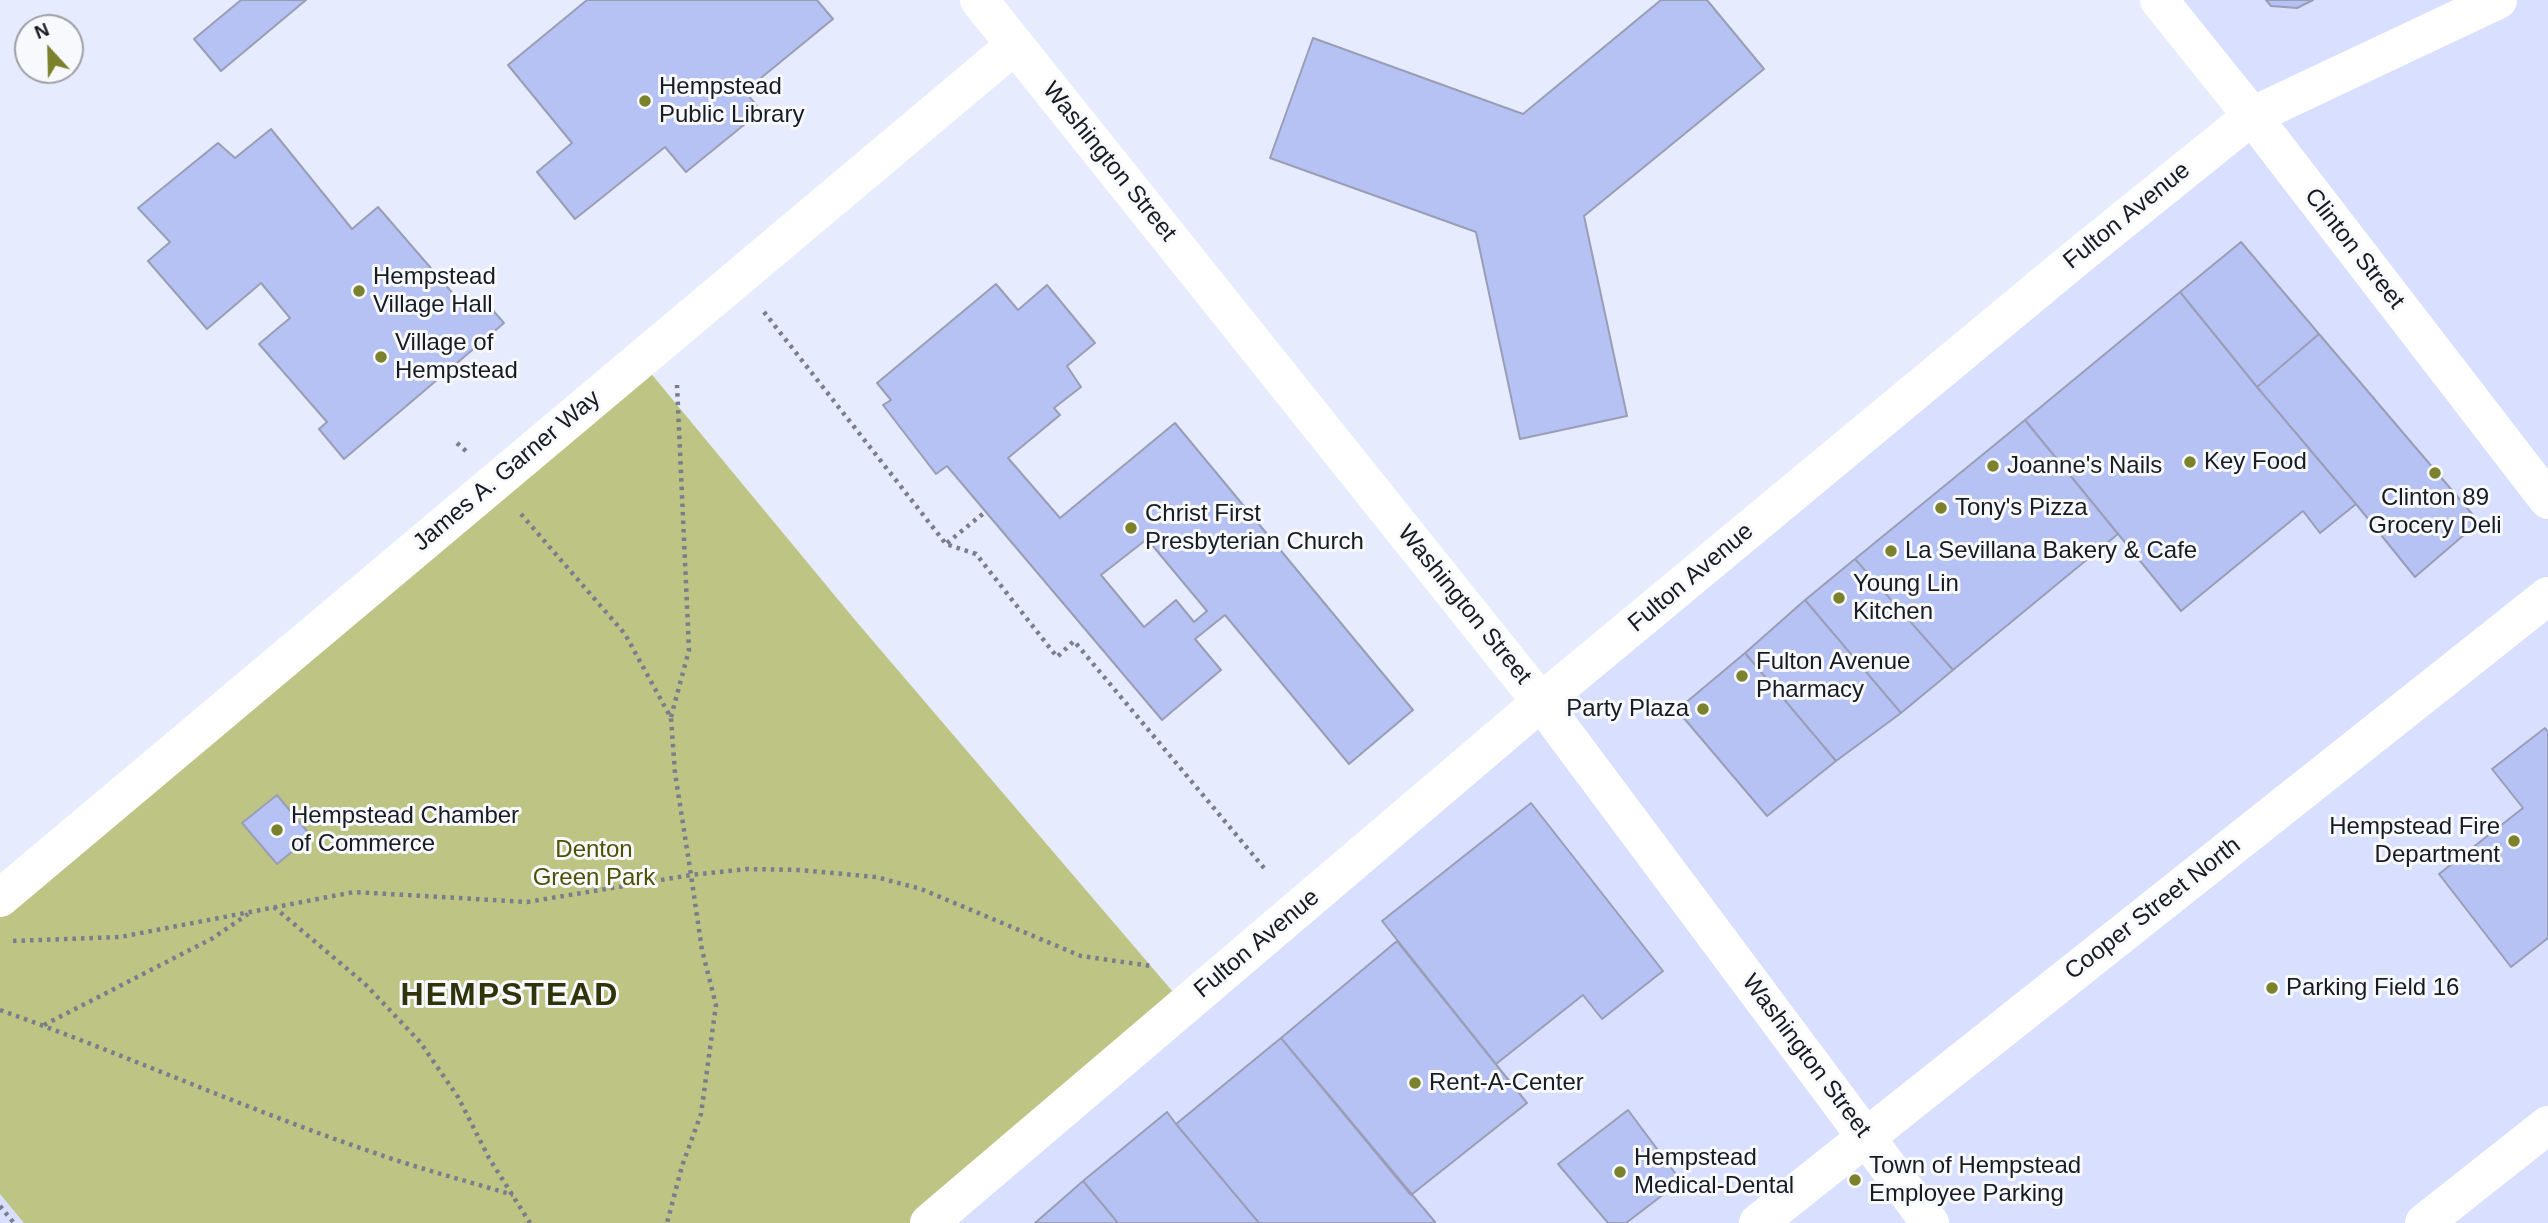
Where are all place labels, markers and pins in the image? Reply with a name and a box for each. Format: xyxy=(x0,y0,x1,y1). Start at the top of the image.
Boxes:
place label: Hempstead Public Library xyxy=(659,73,804,129)
marker: Hempstead Public Library xyxy=(637,93,653,109)
place label: Hempstead Village Hall xyxy=(373,263,496,319)
marker: Hempstead Village Hall xyxy=(351,283,367,299)
place label: Village of Hempstead xyxy=(395,329,518,385)
marker: Village of Hempstead xyxy=(373,349,389,365)
place label: Key Food xyxy=(2204,448,2307,476)
place label: Joanne's Nails xyxy=(2007,452,2162,480)
marker: Key Food xyxy=(2182,454,2198,470)
marker: Joanne's Nails xyxy=(1985,458,2001,474)
marker: Clinton 89 Grocery Deli xyxy=(2427,465,2443,481)
place label: Clinton 89 Grocery Deli xyxy=(2368,484,2502,540)
place label: Tony's Pizza xyxy=(1955,494,2088,522)
place label: Christ First Presbyterian Church xyxy=(1145,500,1364,556)
marker: Tony's Pizza xyxy=(1933,500,1949,516)
marker: Christ First Presbyterian Church xyxy=(1123,520,1139,536)
place label: La Sevillana Bakery & Cafe xyxy=(1905,537,2197,565)
marker: La Sevillana Bakery & Cafe xyxy=(1883,543,1899,559)
place label: Young Lin Kitchen xyxy=(1853,570,1959,626)
marker: Young Lin Kitchen xyxy=(1831,590,1847,606)
place label: Fulton Avenue Pharmacy xyxy=(1756,648,1910,704)
marker: Fulton Avenue Pharmacy xyxy=(1734,668,1750,684)
place label: Party Plaza xyxy=(1566,695,1689,723)
marker: Party Plaza xyxy=(1695,701,1711,717)
place label: Hempstead Chamber of Commerce xyxy=(291,802,519,858)
place label: Hempstead Fire Department xyxy=(2329,813,2500,869)
marker: Hempstead Chamber of Commerce xyxy=(269,822,285,838)
marker: Hempstead Fire Department xyxy=(2506,833,2522,849)
place label: Parking Field 16 xyxy=(2286,974,2459,1002)
marker: Parking Field 16 xyxy=(2264,980,2280,996)
place label: Rent-A-Center xyxy=(1429,1069,1584,1097)
marker: Rent-A-Center xyxy=(1407,1075,1423,1091)
place label: Hempstead Medical-Dental xyxy=(1634,1144,1794,1200)
place label: Town of Hempstead Employee Parking xyxy=(1869,1152,2081,1208)
marker: Hempstead Medical-Dental xyxy=(1612,1164,1628,1180)
marker: Town of Hempstead Employee Parking xyxy=(1847,1172,1863,1188)

